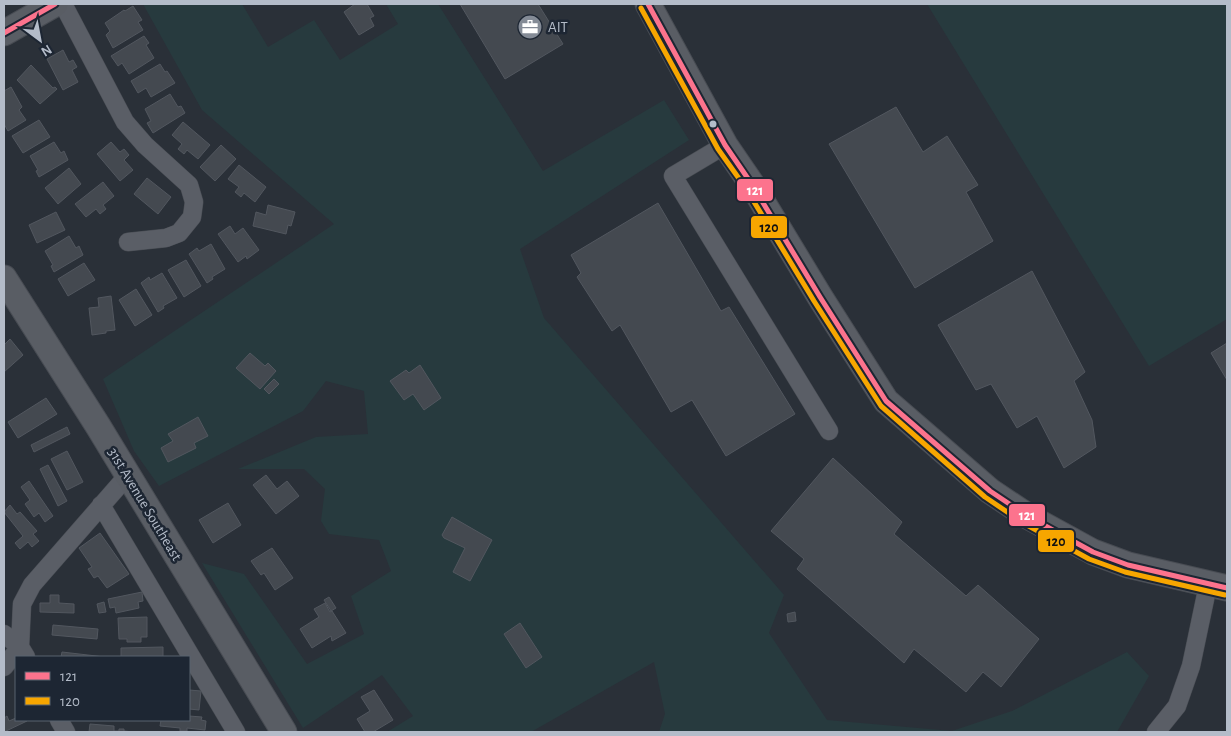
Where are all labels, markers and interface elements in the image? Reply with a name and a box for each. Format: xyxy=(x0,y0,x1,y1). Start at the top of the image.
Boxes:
office icon: AIT xyxy=(517,14,543,40)
north arrow xyxy=(15,15,65,65)
place label: AIT xyxy=(548,20,568,35)
text: N xyxy=(39,42,54,59)
unlabelled marker xyxy=(708,119,718,129)
line badge: 121 xyxy=(736,178,774,202)
text: 121 xyxy=(747,184,763,198)
line badge: 120 xyxy=(750,215,788,239)
text: 120 xyxy=(760,221,778,235)
street label: 31st Avenue Southeast xyxy=(105,445,184,564)
line badge: 121 xyxy=(1008,503,1046,527)
text: 121 xyxy=(1019,509,1035,523)
line badge: 120 xyxy=(1037,529,1075,553)
text: 120 xyxy=(1047,535,1065,549)
legend xyxy=(15,656,190,721)
text: 121 xyxy=(60,669,77,684)
text: 120 xyxy=(60,694,80,709)

